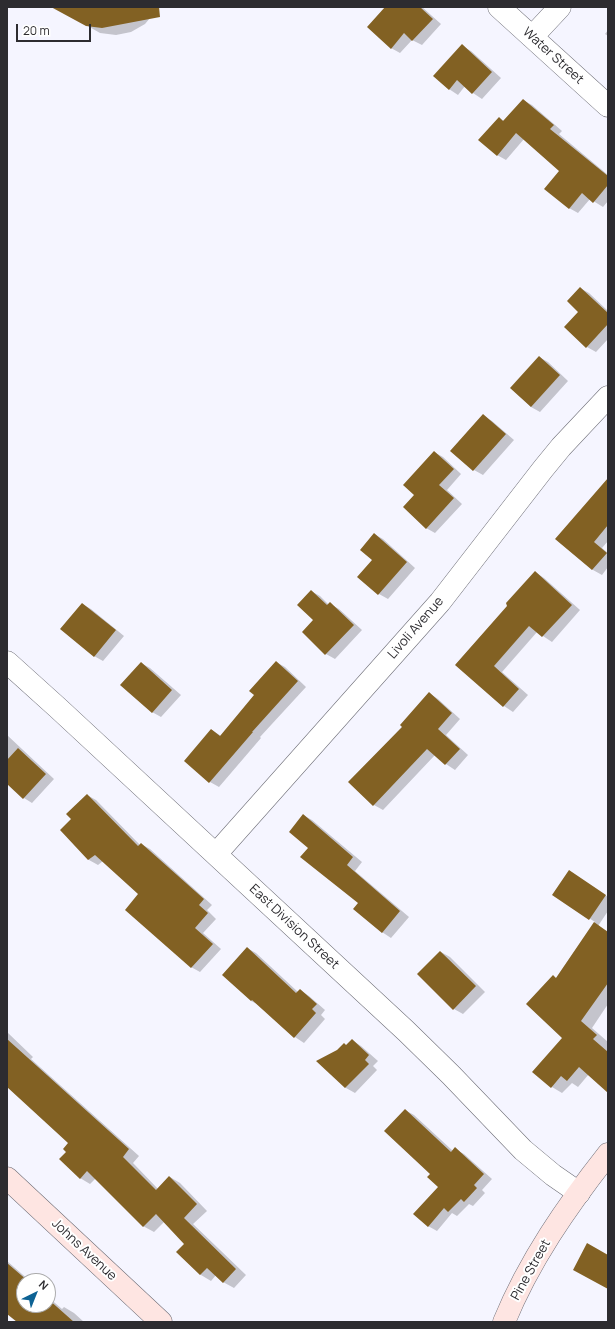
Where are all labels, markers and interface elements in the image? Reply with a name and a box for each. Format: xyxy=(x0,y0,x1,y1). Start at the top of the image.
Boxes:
scale bar xyxy=(18,16,93,42)
text: 20 m xyxy=(23,22,50,39)
street label: Water Street xyxy=(519,25,587,87)
street label: Livoli Avenue xyxy=(385,594,447,662)
street label: East Division Street xyxy=(246,881,342,973)
street label: Johns Avenue xyxy=(48,1216,120,1284)
street label: Pine Street xyxy=(508,1237,554,1303)
north arrow xyxy=(16,1273,56,1313)
text: N xyxy=(36,1276,52,1293)

